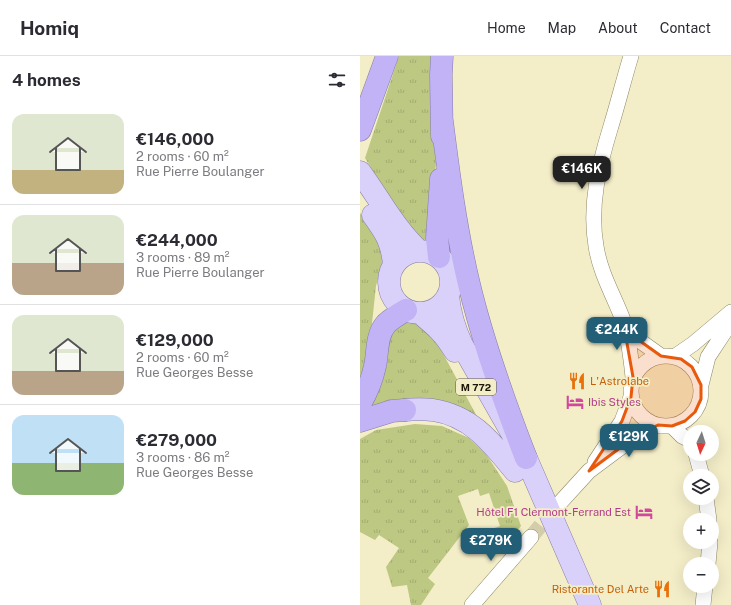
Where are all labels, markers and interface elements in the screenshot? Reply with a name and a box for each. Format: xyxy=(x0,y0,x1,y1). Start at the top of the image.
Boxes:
text: Homiq xyxy=(20,17,79,39)
text: Home xyxy=(487,20,526,36)
text: Map xyxy=(548,20,576,36)
text: About xyxy=(598,20,638,36)
text: Contact xyxy=(660,20,711,36)
icon: filters xyxy=(326,69,348,91)
text: 4 homes xyxy=(12,70,81,90)
text: €146,000 xyxy=(136,129,214,149)
icon: home xyxy=(44,130,92,178)
text: 2 rooms · 60 m² xyxy=(136,149,229,164)
pin: €146K xyxy=(554,156,610,190)
text: €146K xyxy=(562,161,602,176)
text: Rue Pierre Boulanger xyxy=(136,164,265,179)
text: €244,000 xyxy=(136,230,218,250)
icon: home xyxy=(44,231,92,279)
text: 3 rooms · 89 m² xyxy=(136,250,230,265)
text: Rue Pierre Boulanger xyxy=(136,265,265,280)
pin: €244K xyxy=(589,317,645,351)
text: €244K xyxy=(595,322,639,337)
text: €129,000 xyxy=(136,330,214,350)
icon: home xyxy=(44,331,92,379)
text: 2 rooms · 60 m² xyxy=(136,350,229,365)
text: Rue Georges Besse xyxy=(136,365,253,380)
restaurant icon: L'Astrolabe xyxy=(567,371,587,391)
place label: L'Astrolabe xyxy=(590,375,649,387)
road number: M 772 xyxy=(456,379,496,395)
hotel icon: Ibis Styles xyxy=(565,392,585,412)
place label: Ibis Styles xyxy=(588,396,641,408)
pin: €129K xyxy=(601,424,657,458)
north arrow xyxy=(683,425,719,461)
map controls xyxy=(683,425,719,593)
text: €129K xyxy=(609,429,649,444)
text: €279,000 xyxy=(136,430,217,450)
icon: home xyxy=(44,431,92,479)
text: 3 rooms · 86 m² xyxy=(136,450,230,465)
text: Rue Georges Besse xyxy=(136,465,253,480)
button: layers xyxy=(683,469,719,505)
hotel icon: Hôtel F1 Clermont-Ferrand Est xyxy=(634,502,654,522)
place label: Hôtel F1 Clermont-Ferrand Est xyxy=(476,506,631,518)
button: + xyxy=(683,513,719,549)
pin: €279K xyxy=(463,528,519,562)
text: €279K xyxy=(470,533,512,548)
button: − xyxy=(683,557,719,593)
restaurant icon: Ristorante Del Arte xyxy=(652,579,672,599)
place label: Ristorante Del Arte xyxy=(552,583,649,595)

